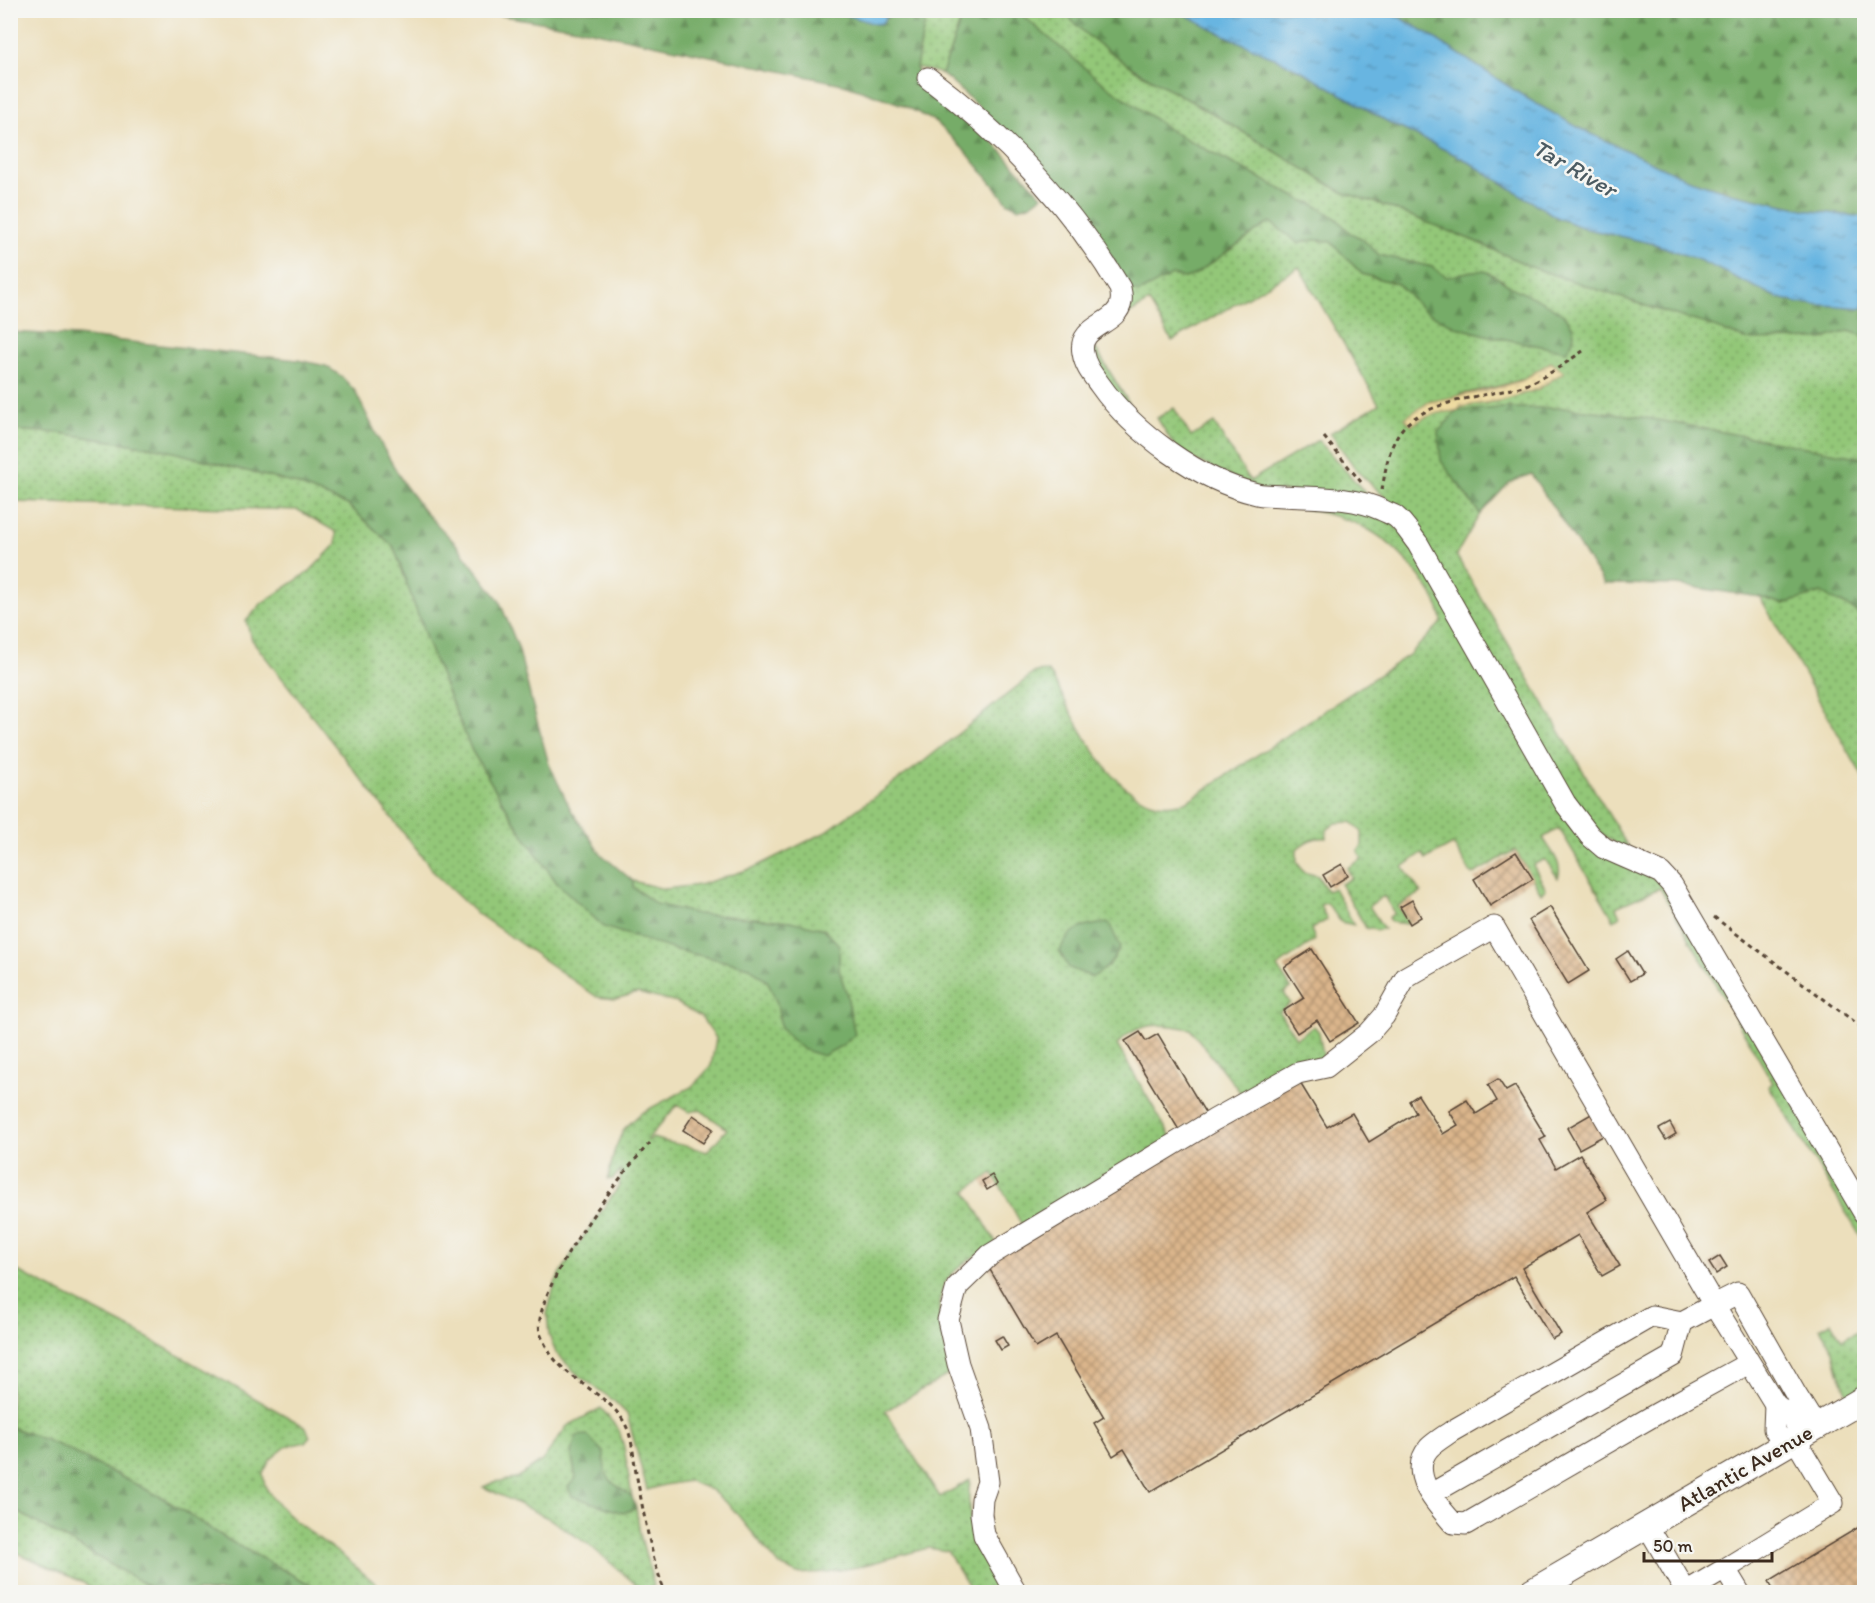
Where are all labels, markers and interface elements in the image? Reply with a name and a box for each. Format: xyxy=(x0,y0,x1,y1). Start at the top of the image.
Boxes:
water label: Tar River xyxy=(1528,133,1624,205)
street label: Atlantic Avenue xyxy=(1673,1418,1817,1518)
scale bar xyxy=(1644,1525,1772,1563)
text: 50 m xyxy=(1653,1535,1693,1557)

